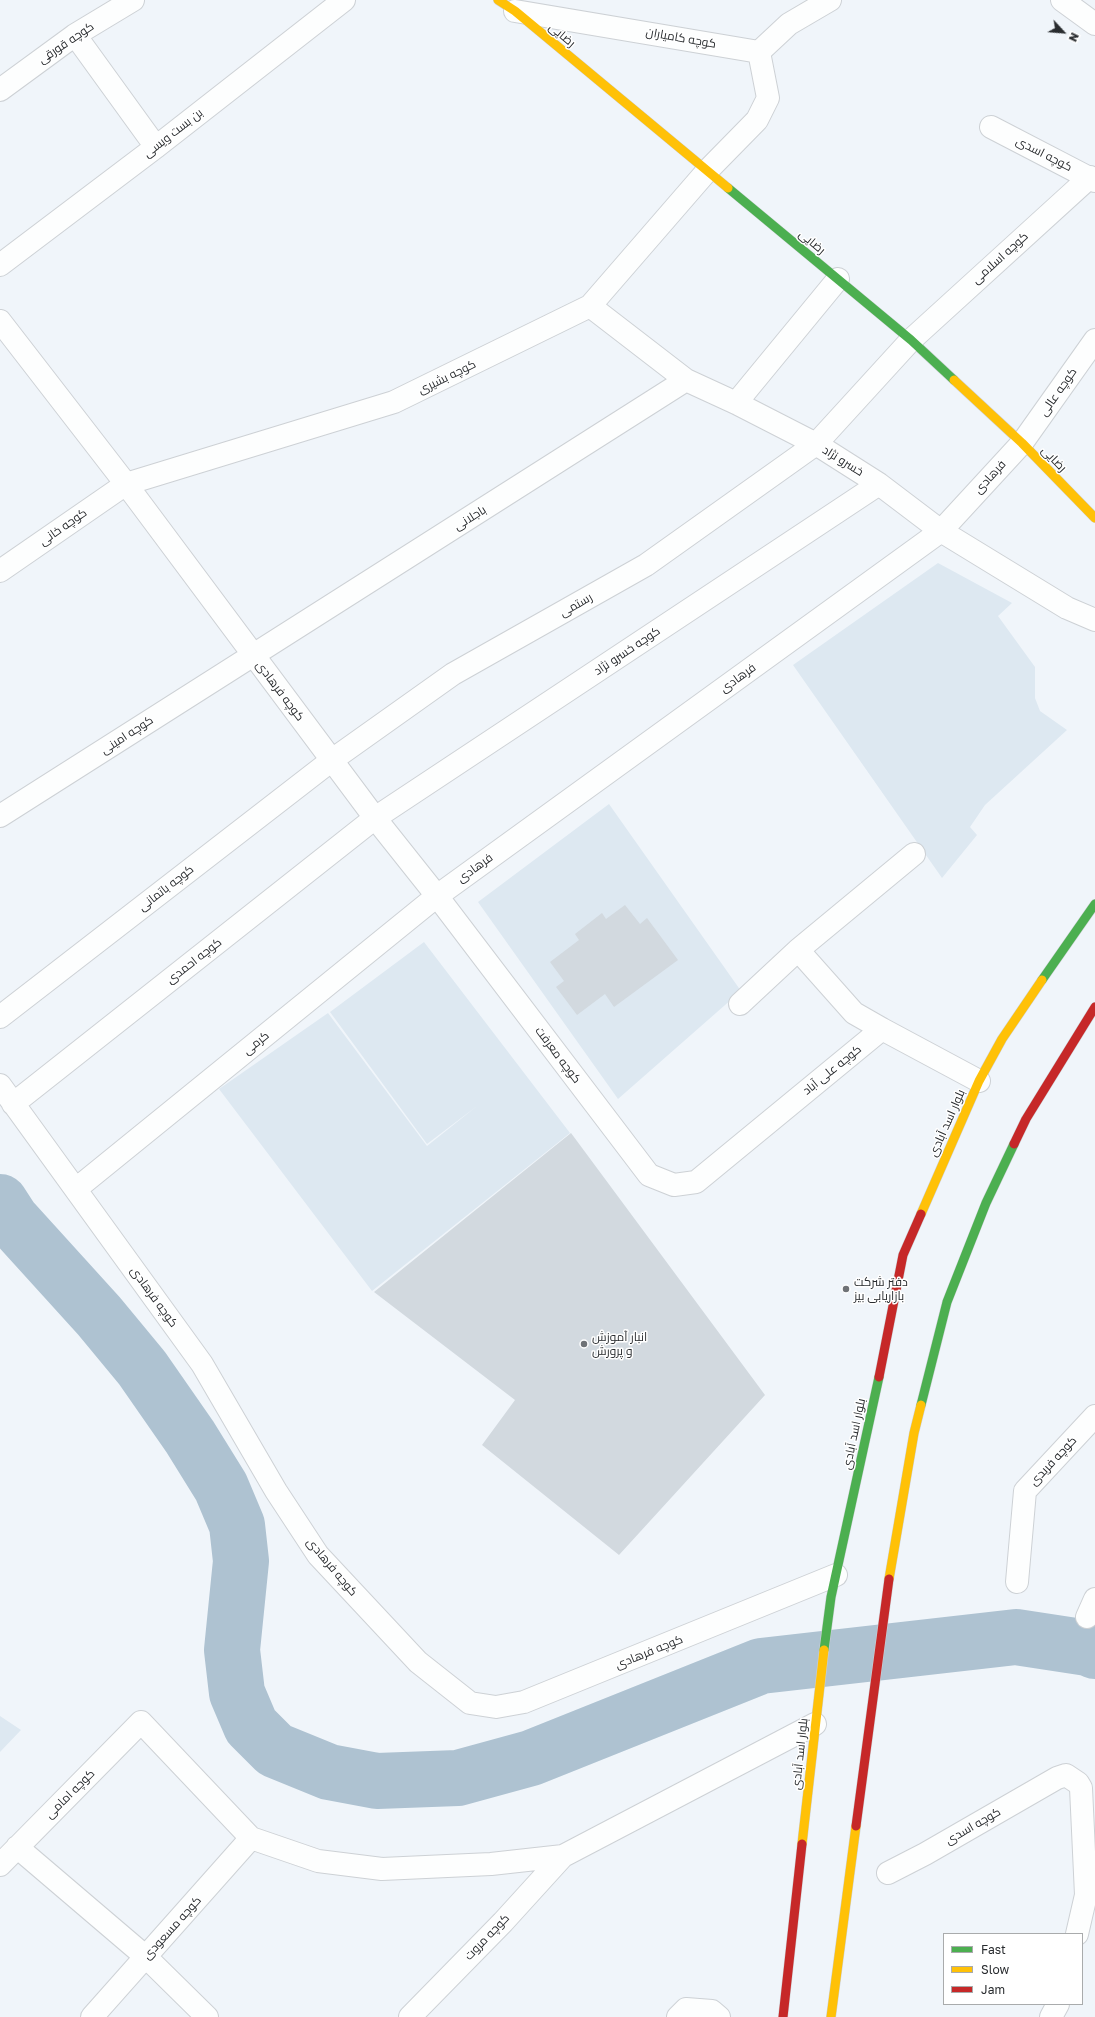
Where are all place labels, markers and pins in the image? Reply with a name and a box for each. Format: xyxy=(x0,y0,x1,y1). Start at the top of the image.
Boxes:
place label: دفتر شرکت بازاریابی بیز xyxy=(854,1275,908,1303)
marker: دفتر شرکت بازاریابی بیز xyxy=(841,1284,851,1294)
place label: انبار آموزش و پرورش xyxy=(592,1330,647,1358)
marker: انبار آموزش و پرورش xyxy=(579,1339,589,1349)

